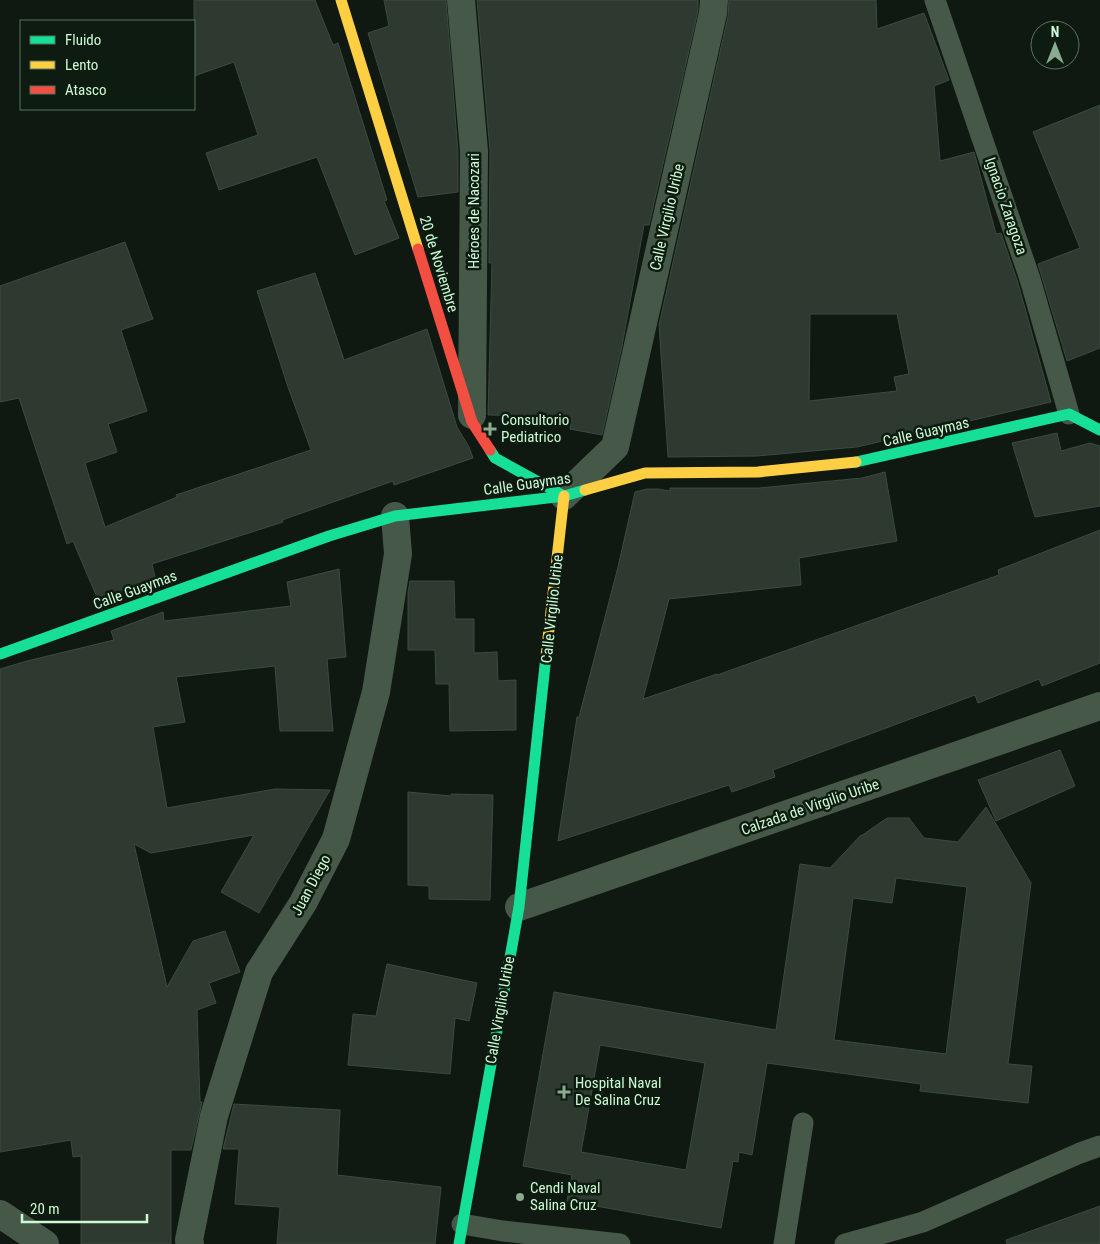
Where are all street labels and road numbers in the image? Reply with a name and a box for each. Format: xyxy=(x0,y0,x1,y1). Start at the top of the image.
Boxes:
street label: Héroes de Nacozari xyxy=(465,153,483,269)
street label: Ignacio Zaragoza xyxy=(981,155,1031,257)
street label: Calle Virgilio Uribe xyxy=(646,162,688,272)
street label: 20 de Noviembre xyxy=(416,214,462,314)
street label: Calle Guaymas xyxy=(881,413,971,451)
street label: Calle Guaymas xyxy=(482,469,572,499)
street label: Calle Virgilio Uribe xyxy=(537,554,567,664)
street label: Calle Guaymas xyxy=(91,566,179,613)
street label: Calzada de Virgilio Uribe xyxy=(739,775,881,839)
street label: Juan Diego xyxy=(287,851,335,919)
street label: Calle Virgilio Uribe xyxy=(482,955,518,1065)

